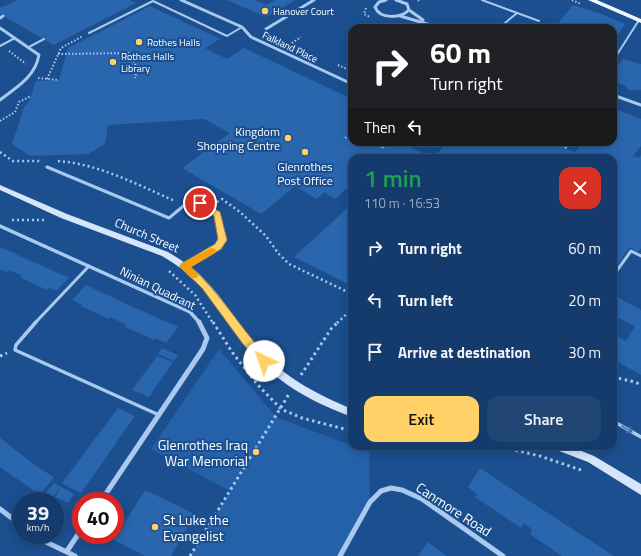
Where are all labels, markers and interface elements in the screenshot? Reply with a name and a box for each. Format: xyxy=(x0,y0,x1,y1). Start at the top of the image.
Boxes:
place label: Hanover Court xyxy=(273,4,334,19)
marker: Hanover Court xyxy=(260,6,270,16)
street label: Falkland Place xyxy=(260,28,320,66)
text: 60 m xyxy=(430,31,491,74)
place label: Rothes Halls xyxy=(147,35,200,50)
marker: Rothes Halls xyxy=(134,37,144,47)
icon: right xyxy=(364,40,416,92)
place label: Rothes Halls Library xyxy=(121,49,174,76)
marker: Rothes Halls Library xyxy=(108,57,118,67)
text: Turn right xyxy=(430,70,503,97)
text: Then xyxy=(364,116,396,139)
icon: left xyxy=(404,116,426,138)
place label: Kingdom Shopping Centre xyxy=(197,122,280,155)
marker: Kingdom Shopping Centre xyxy=(283,133,293,143)
marker: Glenrothes Post Office xyxy=(300,147,310,157)
place label: Glenrothes Post Office xyxy=(277,157,333,190)
text: 1 min xyxy=(364,160,422,196)
button: close xyxy=(559,167,601,209)
pin xyxy=(183,186,217,220)
icon: arrive xyxy=(189,192,211,214)
text: 110 m · 16:53 xyxy=(364,193,440,213)
street label: Church Street xyxy=(112,213,183,257)
icon: right xyxy=(364,237,386,259)
text: Turn right xyxy=(398,237,462,260)
text: 60 m xyxy=(568,237,601,260)
street label: Ninian Quadrant xyxy=(117,261,200,315)
icon: left xyxy=(364,289,386,311)
text: Turn left xyxy=(398,289,453,312)
text: 20 m xyxy=(568,289,601,312)
position arrow xyxy=(243,340,285,382)
icon: arrive xyxy=(364,341,386,363)
text: Arrive at destination xyxy=(398,341,531,364)
text: 30 m xyxy=(568,341,601,364)
button: Exit xyxy=(364,396,479,442)
button: Share xyxy=(487,396,601,442)
one-way arrow xyxy=(621,426,633,434)
place label: Glenrothes Iraq War Memorial xyxy=(158,434,248,471)
marker: Glenrothes Iraq War Memorial xyxy=(251,447,261,457)
street label: Canmore Road xyxy=(412,477,496,541)
speed limit sign: 40 xyxy=(72,492,124,544)
text: 39 xyxy=(27,497,49,528)
place label: St Luke the Evangelist xyxy=(163,509,229,546)
text: km/h xyxy=(27,520,49,535)
marker: St Luke the Evangelist xyxy=(150,522,160,532)

